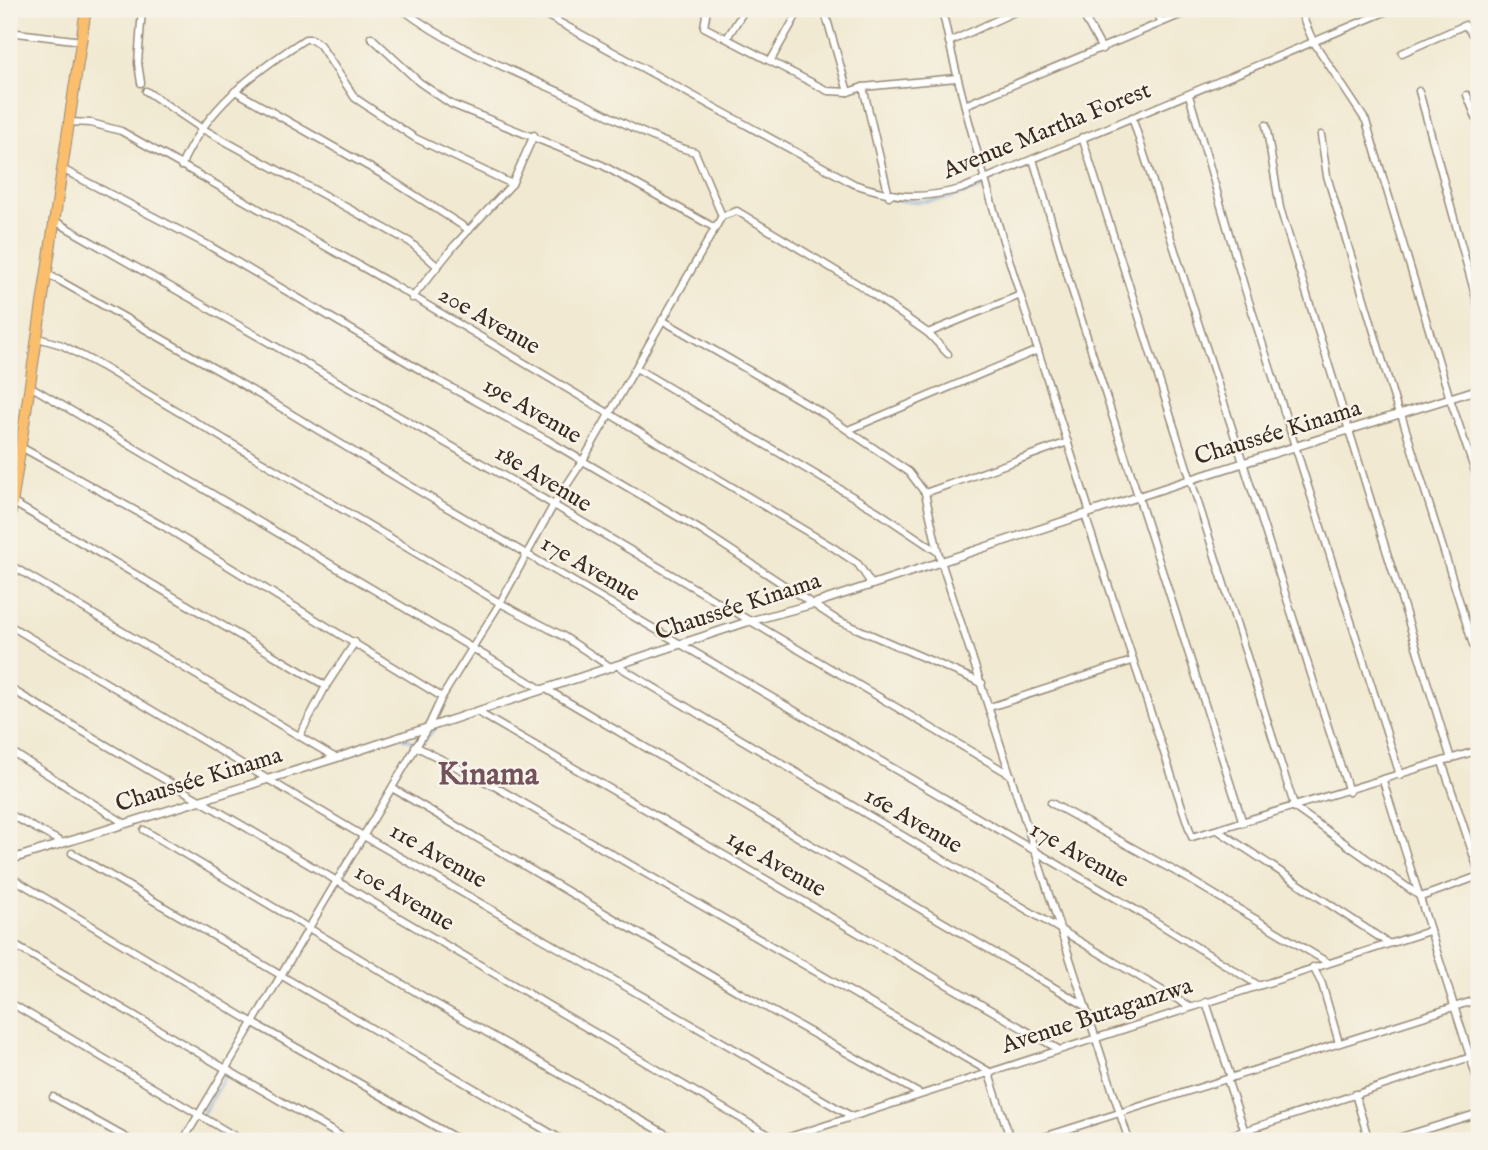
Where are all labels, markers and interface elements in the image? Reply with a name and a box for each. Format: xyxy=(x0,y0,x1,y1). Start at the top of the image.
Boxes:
street label: Avenue Martha Forest xyxy=(938,75,1155,187)
street label: 20e Avenue xyxy=(432,279,546,363)
street label: 19e Avenue xyxy=(477,370,587,452)
street label: Chaussée Kinama xyxy=(1191,393,1366,473)
street label: 18e Avenue xyxy=(489,438,597,520)
street label: 17e Avenue xyxy=(535,528,645,610)
street label: Chaussée Kinama xyxy=(651,565,826,648)
street label: Chaussée Kinama xyxy=(112,740,287,820)
district label: Kinama xyxy=(437,755,540,796)
street label: 16e Avenue xyxy=(858,780,968,862)
street label: 17e Avenue xyxy=(1024,814,1134,896)
street label: 11e Avenue xyxy=(384,816,492,896)
street label: 14e Avenue xyxy=(720,823,832,905)
street label: 10e Avenue xyxy=(349,857,459,939)
street label: Avenue Butaganzwa xyxy=(997,970,1197,1062)

